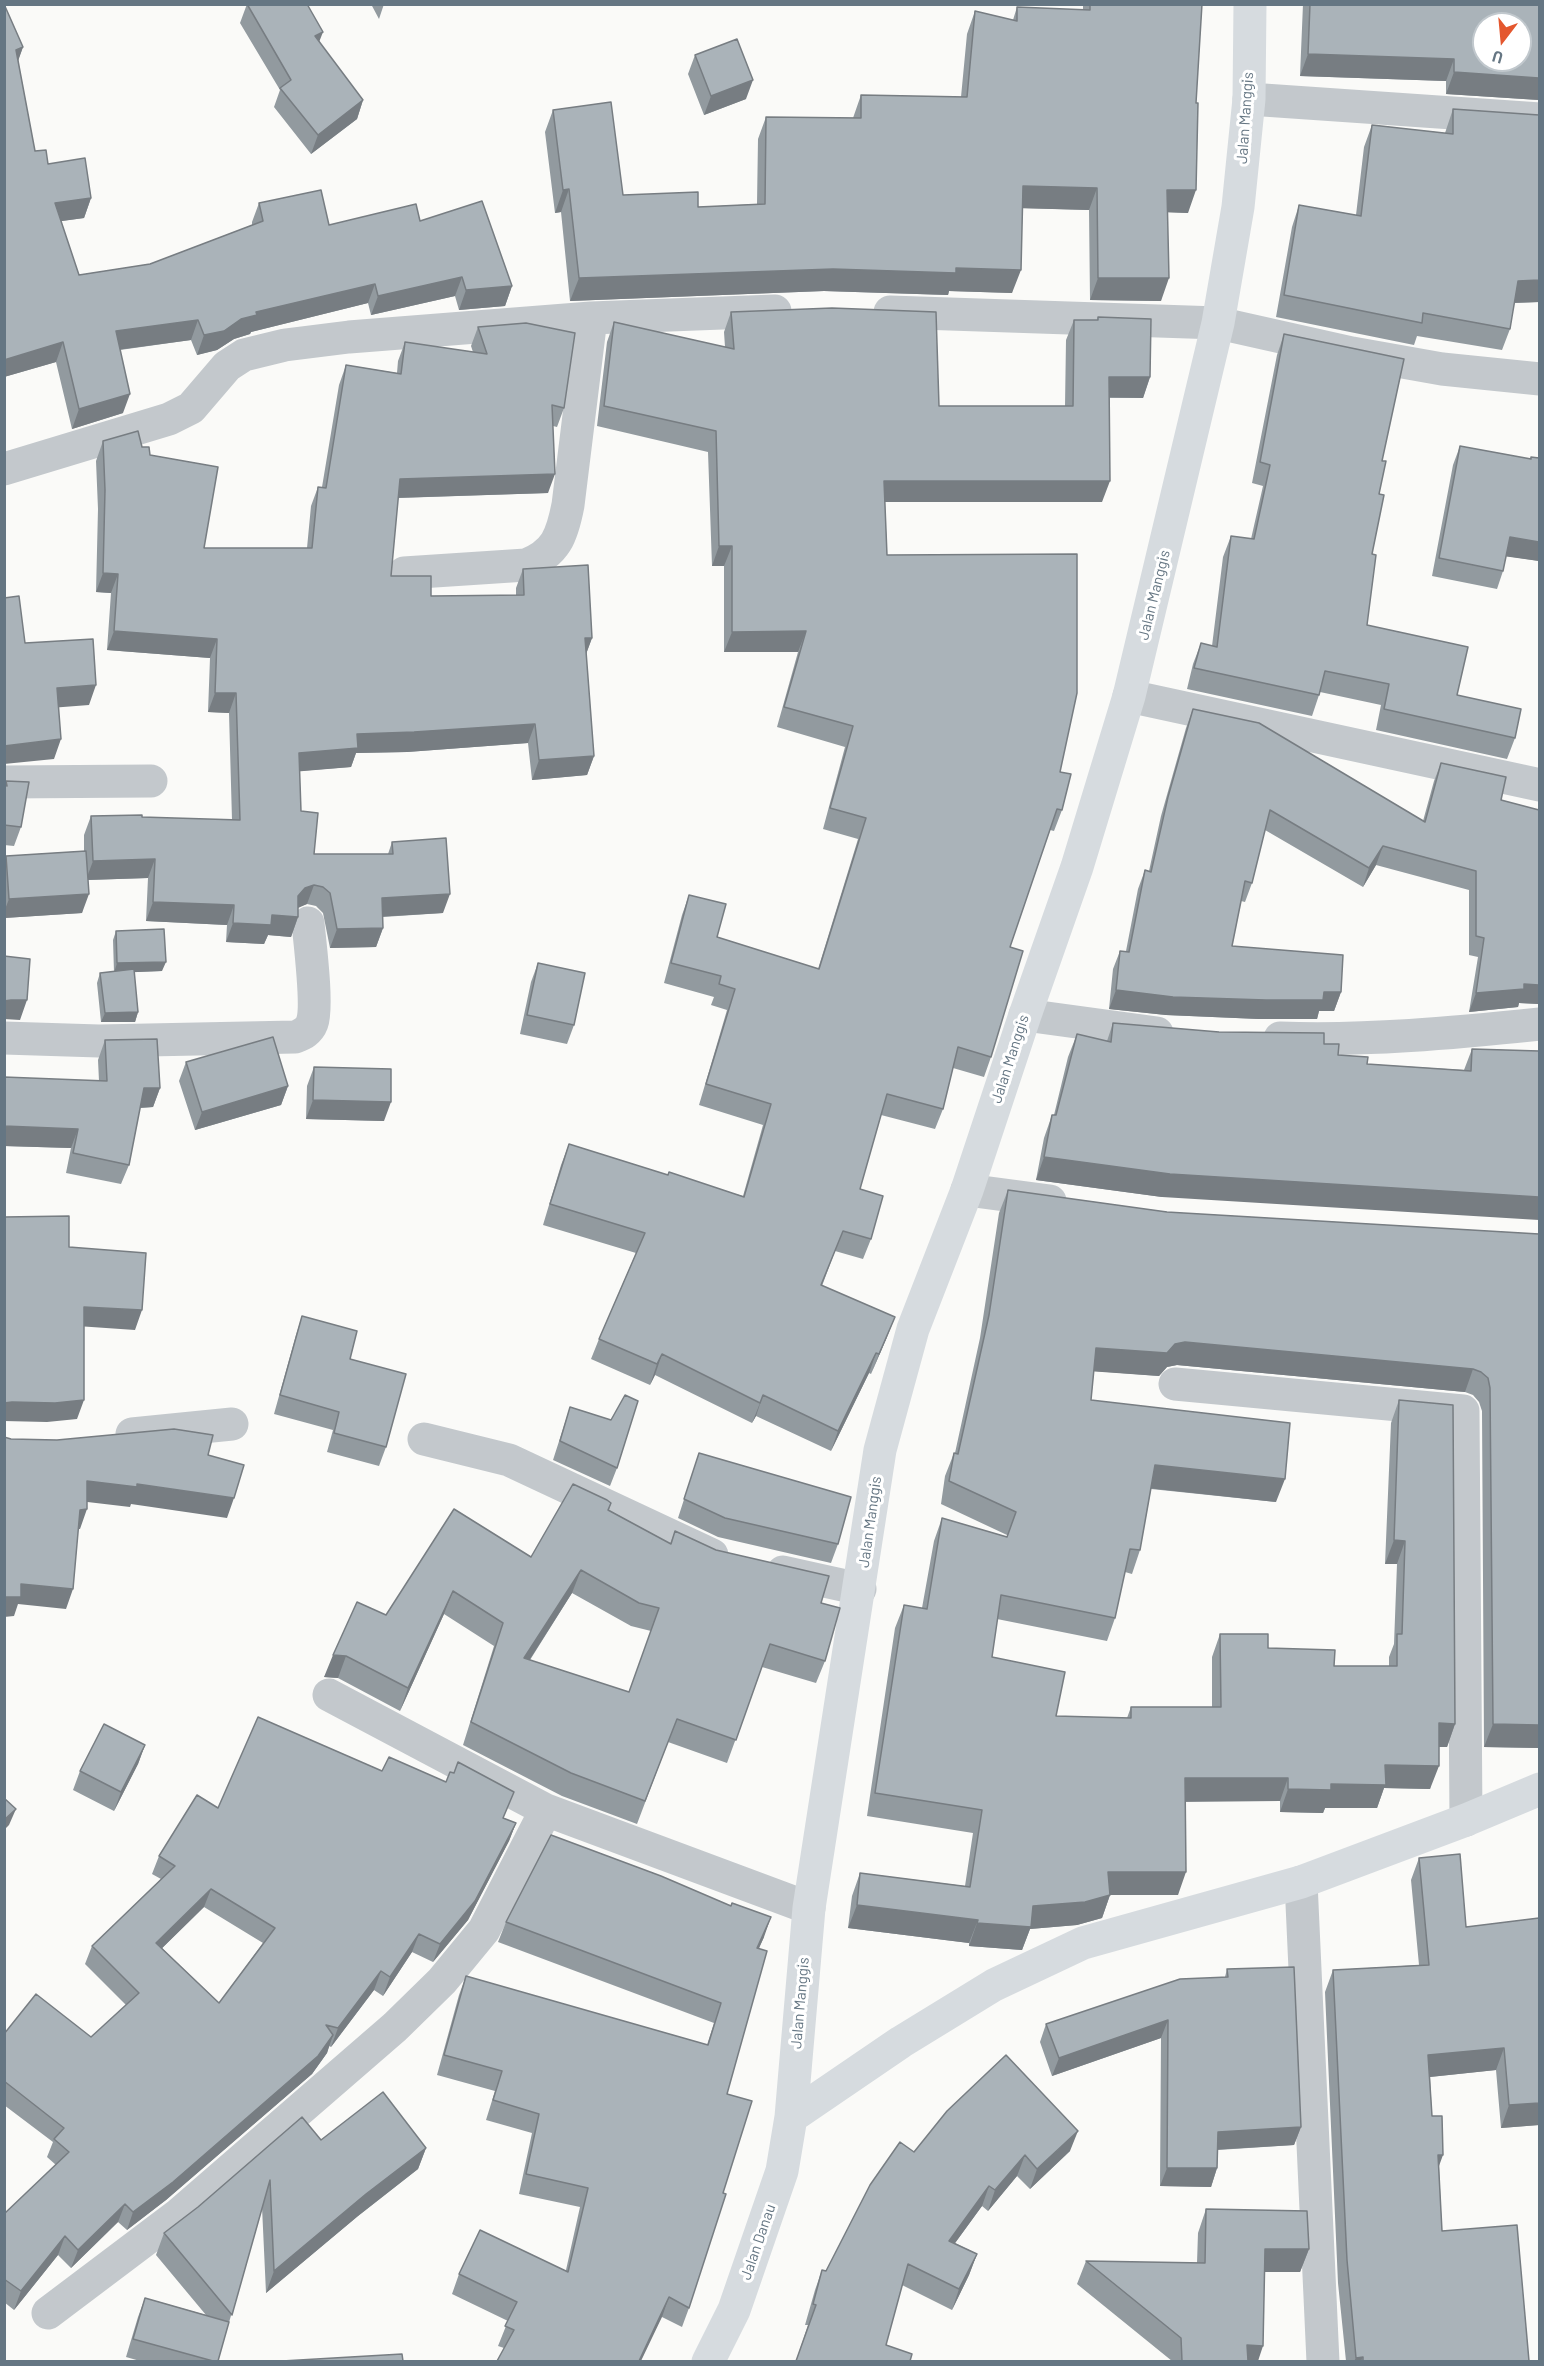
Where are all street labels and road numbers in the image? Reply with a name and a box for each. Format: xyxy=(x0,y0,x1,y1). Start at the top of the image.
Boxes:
street label: Jalan Manggis xyxy=(1233,71,1257,165)
street label: Jalan Manggis xyxy=(1134,548,1174,642)
street label: Jalan Manggis xyxy=(987,1012,1033,1106)
street label: Jalan Manggis xyxy=(855,1475,885,1569)
street label: Jalan Manggis xyxy=(787,1956,813,2050)
street label: Jalan Danau xyxy=(737,2202,779,2282)

